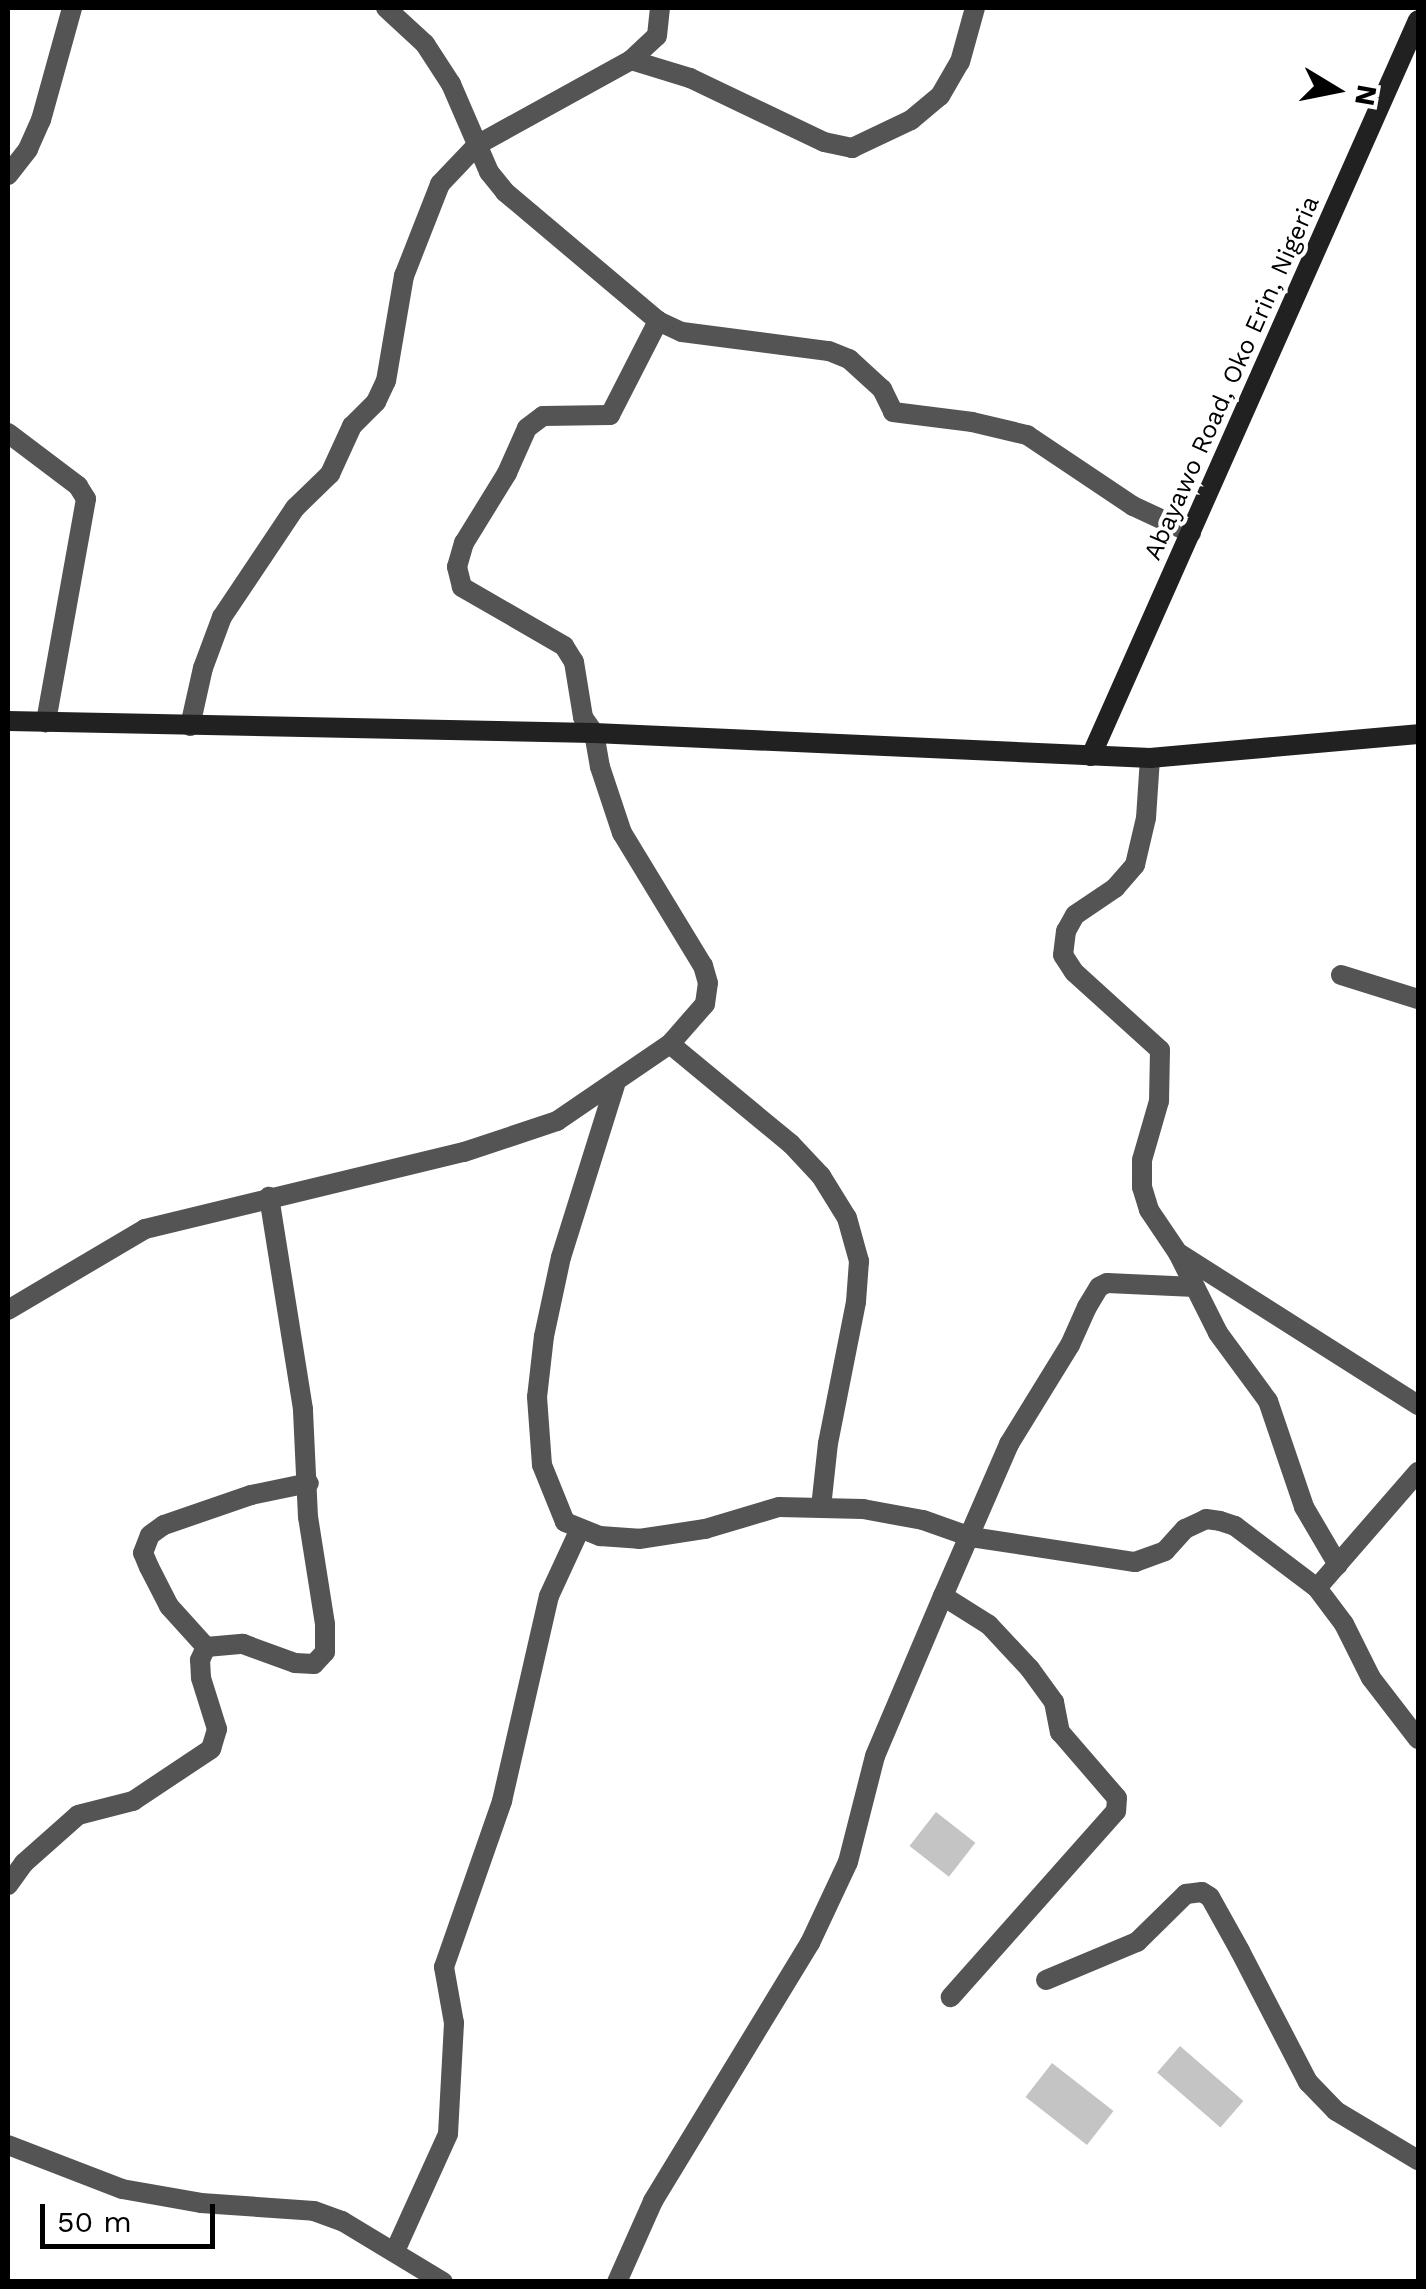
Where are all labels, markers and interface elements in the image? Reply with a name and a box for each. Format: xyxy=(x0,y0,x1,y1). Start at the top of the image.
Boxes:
north arrow xyxy=(1286,40,1386,140)
text: N xyxy=(1348,82,1384,108)
street label: Abayawo Road, Oko Erin, Nigeria xyxy=(1138,191,1326,565)
scale bar xyxy=(45,2184,220,2246)
text: 50 m xyxy=(57,2204,132,2239)

